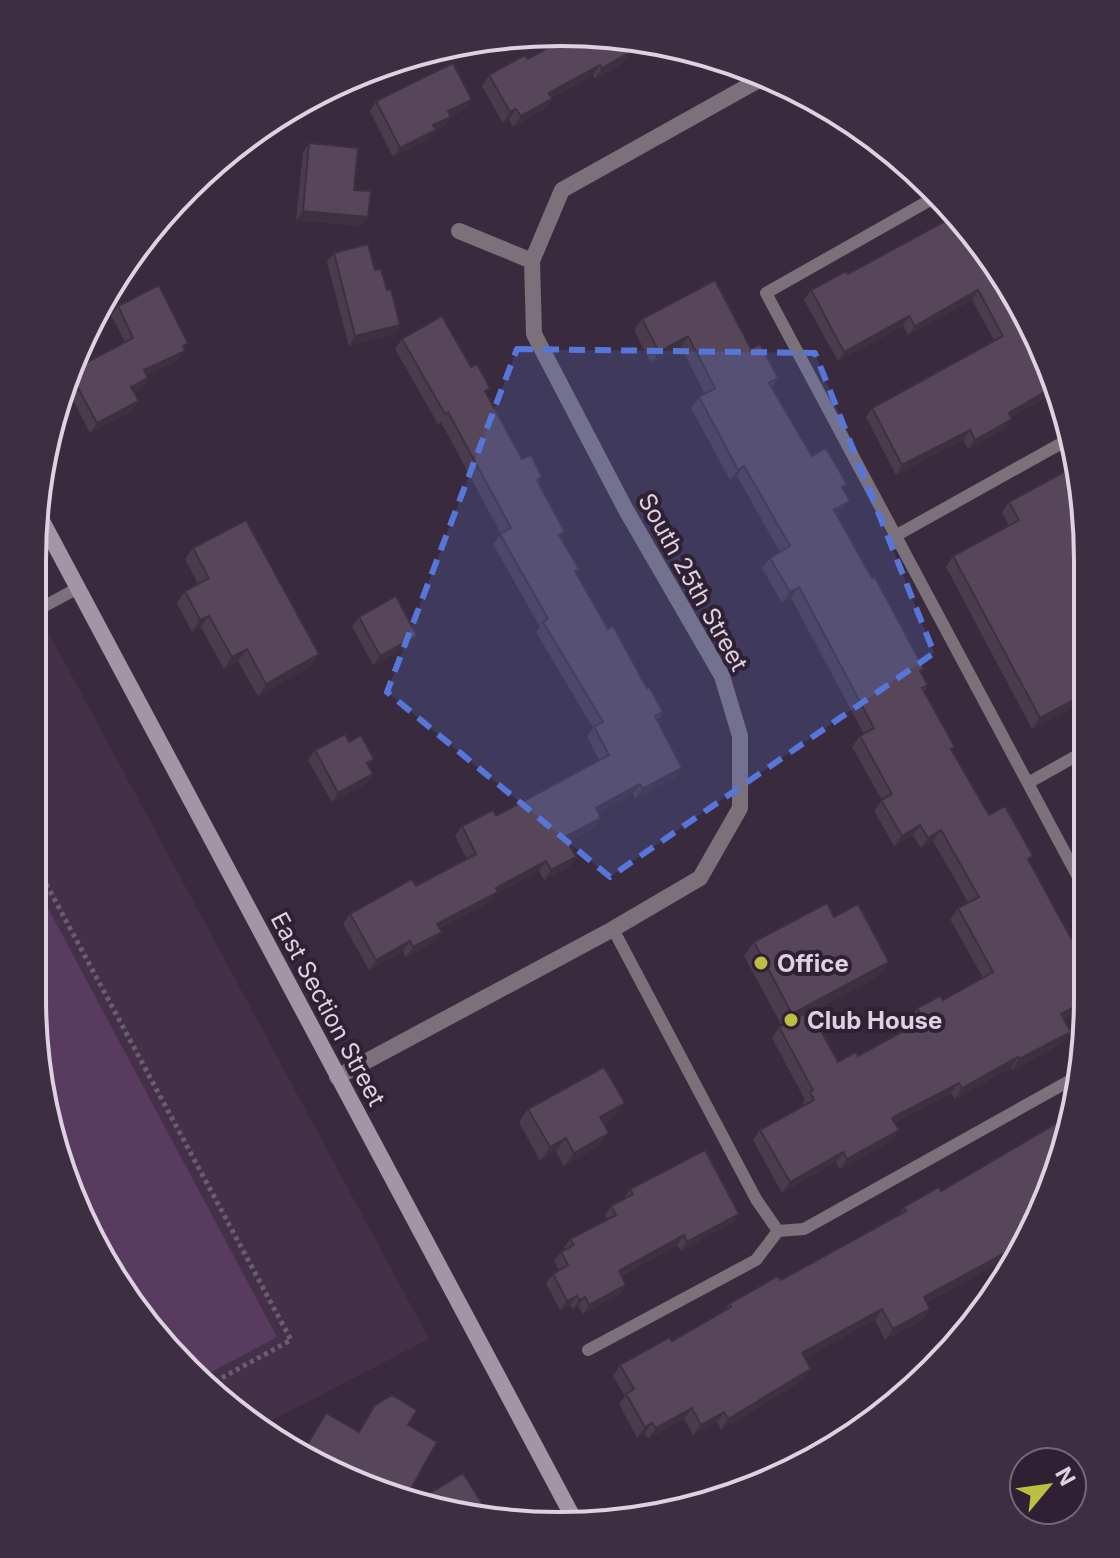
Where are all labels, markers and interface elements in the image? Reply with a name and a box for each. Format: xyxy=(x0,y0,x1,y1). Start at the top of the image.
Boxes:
street label: South 25th Street xyxy=(632,488,754,676)
street label: East Section Street xyxy=(265,907,391,1111)
place label: Office xyxy=(777,949,849,978)
marker: Office xyxy=(752,954,770,972)
place label: Club House xyxy=(807,1006,942,1035)
marker: Club House xyxy=(782,1011,800,1029)
north arrow xyxy=(1008,1446,1088,1526)
text: N xyxy=(1050,1463,1081,1490)

